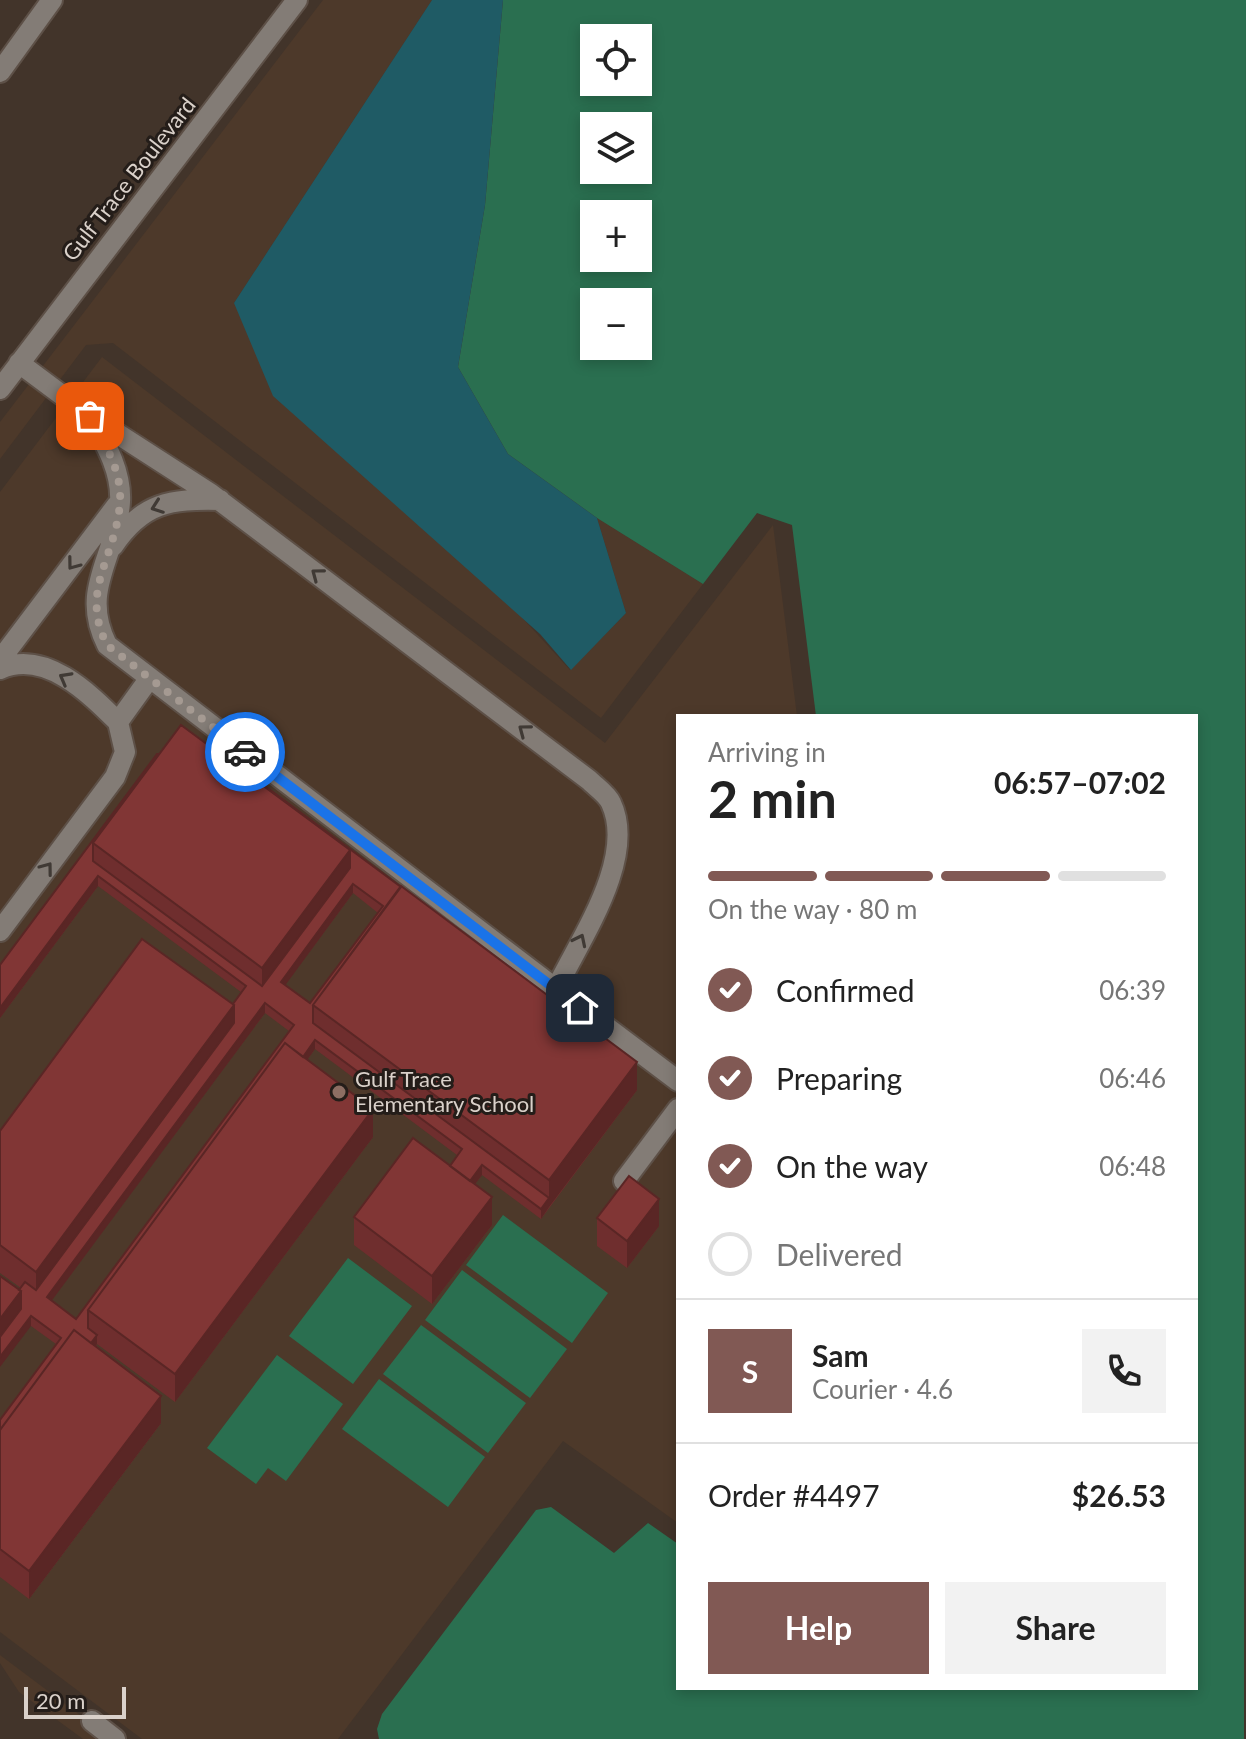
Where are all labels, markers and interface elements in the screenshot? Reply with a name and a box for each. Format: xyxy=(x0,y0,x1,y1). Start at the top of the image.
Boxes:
map controls xyxy=(580,24,652,360)
button: locate xyxy=(580,24,652,96)
street label: Gulf Trace Boulevard xyxy=(56,92,201,266)
button: layers xyxy=(580,112,652,184)
button: + xyxy=(580,200,652,272)
button: − xyxy=(580,288,652,360)
pin xyxy=(56,382,124,450)
icon: bag xyxy=(68,394,112,438)
one-way arrow xyxy=(151,497,165,514)
one-way arrow xyxy=(68,555,82,570)
one-way arrow xyxy=(311,569,326,583)
one-way arrow xyxy=(59,673,73,688)
courier xyxy=(205,712,285,792)
one-way arrow xyxy=(518,726,533,740)
icon: car xyxy=(223,730,267,774)
text: Arriving in xyxy=(708,736,826,768)
text: 06:57–07:02 xyxy=(994,764,1166,800)
text: 2 min xyxy=(708,767,837,829)
one-way arrow xyxy=(37,863,51,877)
text: On the way · 80 m xyxy=(708,893,917,925)
one-way arrow xyxy=(570,933,586,948)
icon: check xyxy=(708,968,752,1012)
text: Confirmed xyxy=(776,972,915,1008)
pin xyxy=(546,974,614,1042)
text: 06:39 xyxy=(1099,974,1166,1006)
icon: home xyxy=(558,986,602,1030)
icon: check xyxy=(708,1056,752,1100)
text: Preparing xyxy=(776,1060,902,1096)
text: 06:46 xyxy=(1099,1062,1166,1094)
place label: Gulf Trace Elementary School xyxy=(355,1065,534,1117)
marker: Gulf Trace Elementary School xyxy=(330,1083,348,1101)
icon: check xyxy=(708,1144,752,1188)
text: On the way xyxy=(776,1148,928,1184)
text: 06:48 xyxy=(1099,1150,1166,1182)
text: Delivered xyxy=(776,1236,903,1272)
button: phone xyxy=(1082,1329,1166,1413)
text: Sam xyxy=(812,1337,869,1373)
text: S xyxy=(742,1353,758,1389)
text: Courier · 4.6 xyxy=(812,1373,953,1405)
text: Order #4497 xyxy=(708,1477,880,1513)
text: $26.53 xyxy=(1072,1477,1166,1513)
button: Help xyxy=(708,1582,929,1674)
button: Share xyxy=(945,1582,1166,1674)
scale bar xyxy=(24,1683,126,1719)
text: 20 m xyxy=(36,1687,85,1714)

